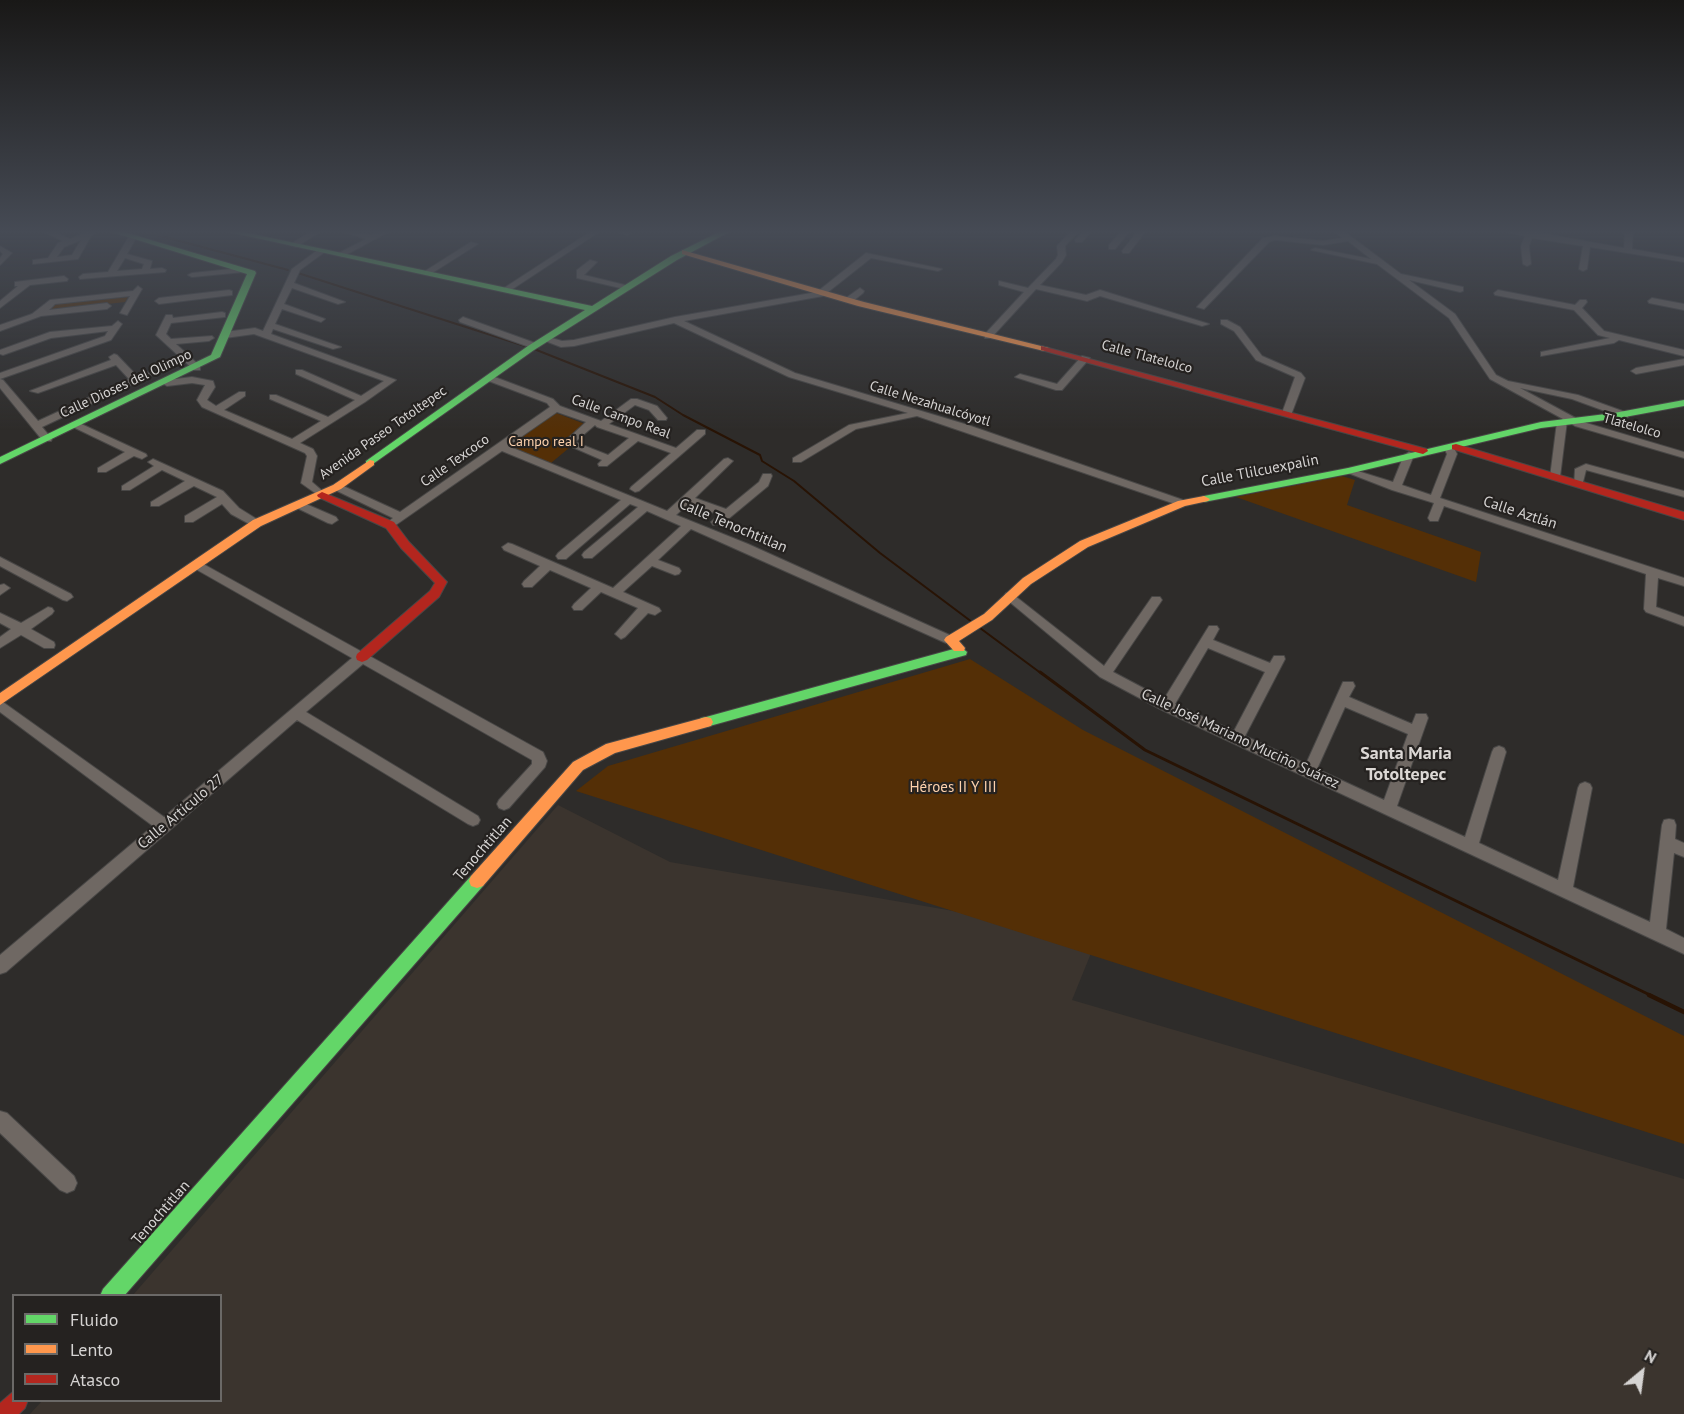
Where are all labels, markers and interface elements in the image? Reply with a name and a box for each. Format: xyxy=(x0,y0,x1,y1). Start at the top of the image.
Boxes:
street label: Calle Tlatelolco xyxy=(1100,337,1194,377)
street label: Calle Dioses del Olimpo xyxy=(58,346,194,422)
street label: Calle Nezahualcóyotl xyxy=(867,378,993,430)
street label: Avenida Paseo Totoltepec xyxy=(316,383,450,483)
street label: Calle Campo Real xyxy=(569,391,673,443)
street label: Tlatelolco xyxy=(1601,410,1663,442)
street label: Calle Texcoco xyxy=(417,431,493,491)
park label: Campo real I xyxy=(508,434,584,450)
street label: Calle Tlilcuexpalin xyxy=(1200,451,1320,491)
street label: Calle Aztlán xyxy=(1481,493,1559,533)
street label: Calle Tenochtitlan xyxy=(676,495,790,557)
street label: Calle José Mariano Muciño Suárez xyxy=(1138,685,1342,793)
district label: Santa Maria Totoltepec xyxy=(1360,743,1452,786)
street label: Calle Artículo 27 xyxy=(134,771,228,853)
park label: Héroes II Y III xyxy=(910,779,996,797)
street label: Tenochtitlan xyxy=(450,813,516,885)
street label: Tenochtitlan xyxy=(128,1177,194,1249)
legend xyxy=(12,1294,222,1402)
text: Fluido xyxy=(70,1308,118,1331)
text: Lento xyxy=(70,1338,113,1361)
north arrow xyxy=(1612,1342,1672,1402)
text: N xyxy=(1641,1345,1660,1368)
text: Atasco xyxy=(70,1368,120,1391)

